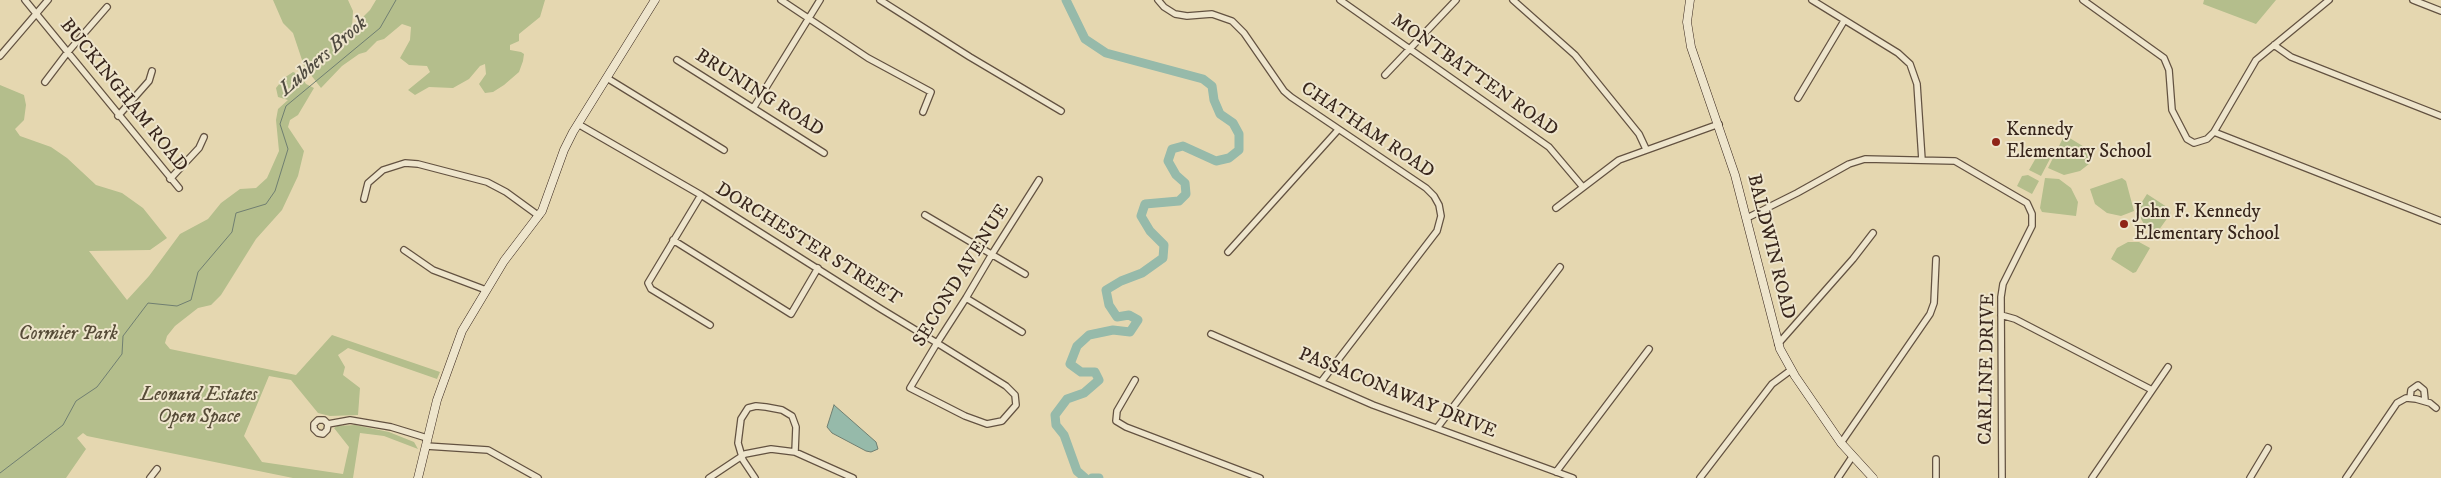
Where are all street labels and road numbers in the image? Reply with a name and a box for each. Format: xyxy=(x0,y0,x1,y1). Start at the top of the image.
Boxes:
street label: MONTBATTEN ROAD xyxy=(1386,10,1562,142)
street label: BUCKINGHAM ROAD xyxy=(54,15,192,177)
street label: BRUNING ROAD xyxy=(691,45,827,143)
street label: CHATHAM ROAD xyxy=(1296,78,1438,184)
street label: BALDWIN ROAD xyxy=(1741,172,1799,322)
street label: DORCHESTER STREET xyxy=(711,178,905,312)
street label: SECOND AVENUE xyxy=(909,200,1015,352)
street label: CARLINE DRIVE xyxy=(1975,293,2001,445)
street label: PASSACONAWAY DRIVE xyxy=(1295,344,1499,444)

